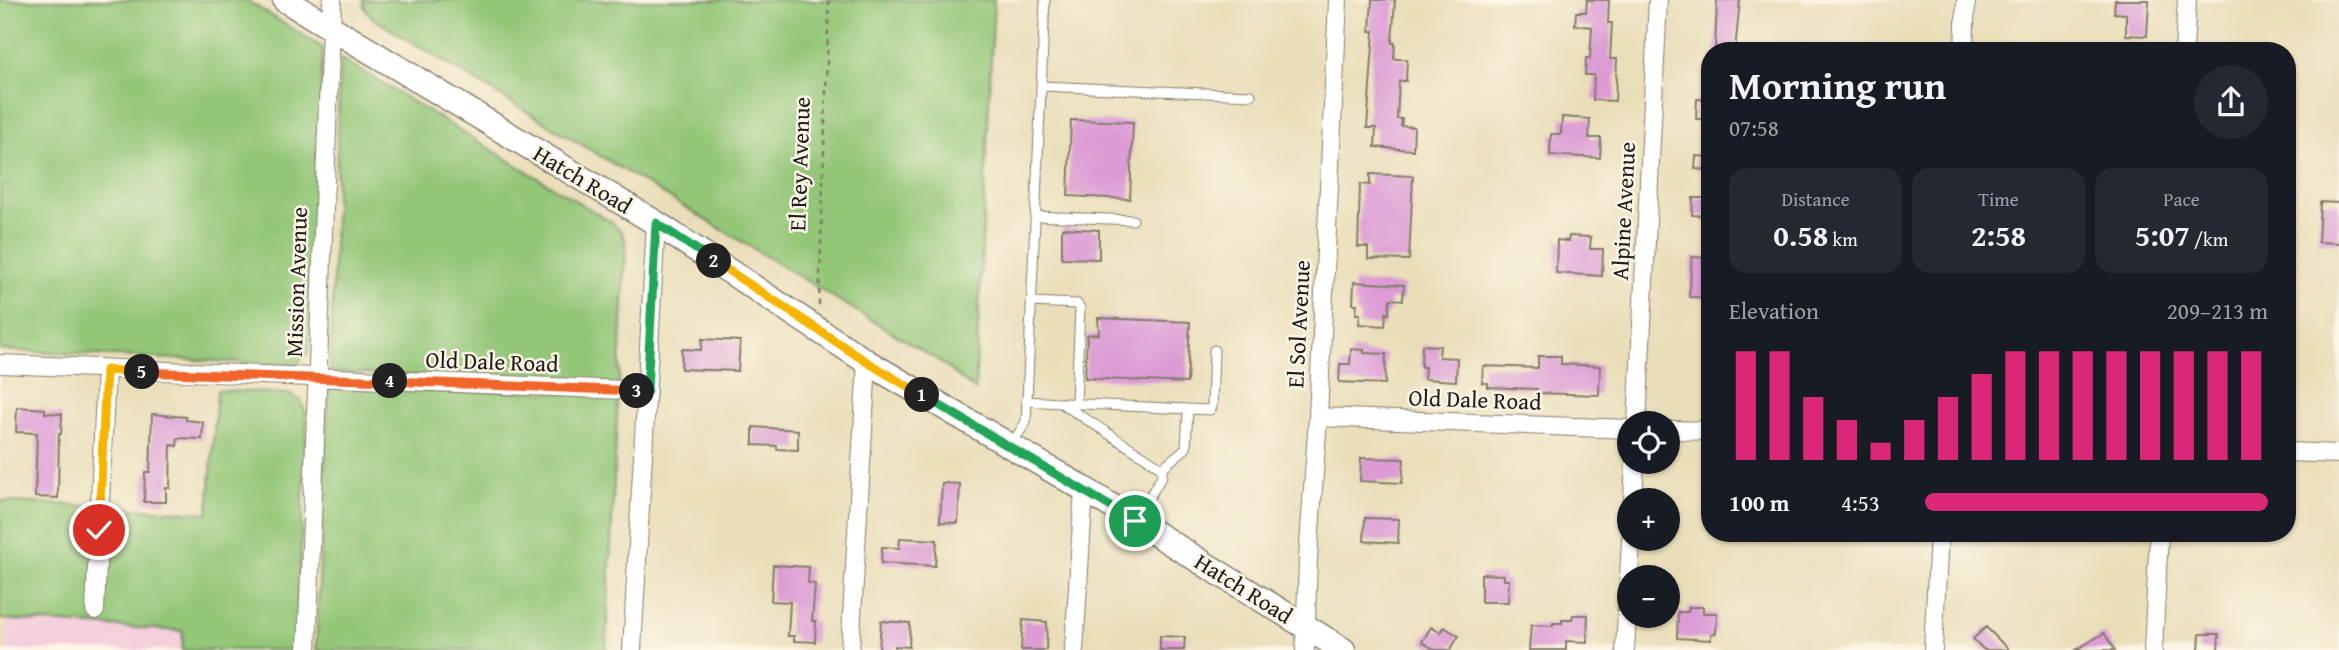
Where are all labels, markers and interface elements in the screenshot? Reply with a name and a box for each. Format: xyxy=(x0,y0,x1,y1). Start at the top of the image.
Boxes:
text: Morning run xyxy=(1729,57,1946,113)
button: share xyxy=(2194,65,2268,139)
street label: El Rey Avenue xyxy=(780,96,818,232)
text: 07:58 xyxy=(1729,111,1779,144)
street label: Hatch Road xyxy=(527,136,639,222)
street label: Alpine Avenue xyxy=(1603,141,1643,281)
text: Distance xyxy=(1781,185,1850,213)
text: Time xyxy=(1978,185,2019,213)
text: Pace xyxy=(2163,185,2200,213)
street label: Mission Avenue xyxy=(277,206,315,358)
text: 0.58 xyxy=(1773,213,1828,257)
text: 2:58 xyxy=(1971,213,2026,257)
text: 5:07 xyxy=(2135,213,2190,257)
text: km xyxy=(1828,225,1858,253)
text: /km xyxy=(2190,225,2228,253)
pin: 2 xyxy=(696,244,732,278)
text: 2 xyxy=(709,246,718,274)
street label: El Sol Avenue xyxy=(1278,259,1318,389)
text: Elevation xyxy=(1729,294,1819,327)
text: 209–213 m xyxy=(2167,294,2268,327)
street label: Old Dale Road xyxy=(425,342,560,380)
pin: 5 xyxy=(124,354,160,390)
text: 5 xyxy=(137,357,146,385)
pin: 4 xyxy=(372,364,408,398)
text: 4 xyxy=(385,366,394,394)
pin: 3 xyxy=(620,374,654,408)
text: 3 xyxy=(632,376,641,404)
pin: 1 xyxy=(904,378,940,412)
text: 1 xyxy=(917,380,926,408)
street label: Old Dale Road xyxy=(1408,380,1543,418)
map controls xyxy=(1617,411,1680,628)
button: locate xyxy=(1617,411,1680,474)
text: 100 m xyxy=(1729,486,1790,519)
text: 4:53 xyxy=(1841,486,1880,519)
button: + xyxy=(1617,488,1680,551)
pin xyxy=(1105,491,1165,551)
pin xyxy=(69,500,129,560)
icon: arrive xyxy=(1116,502,1154,540)
icon: check xyxy=(80,511,118,549)
street label: Hatch Road xyxy=(1189,545,1300,632)
button: − xyxy=(1617,565,1680,628)

